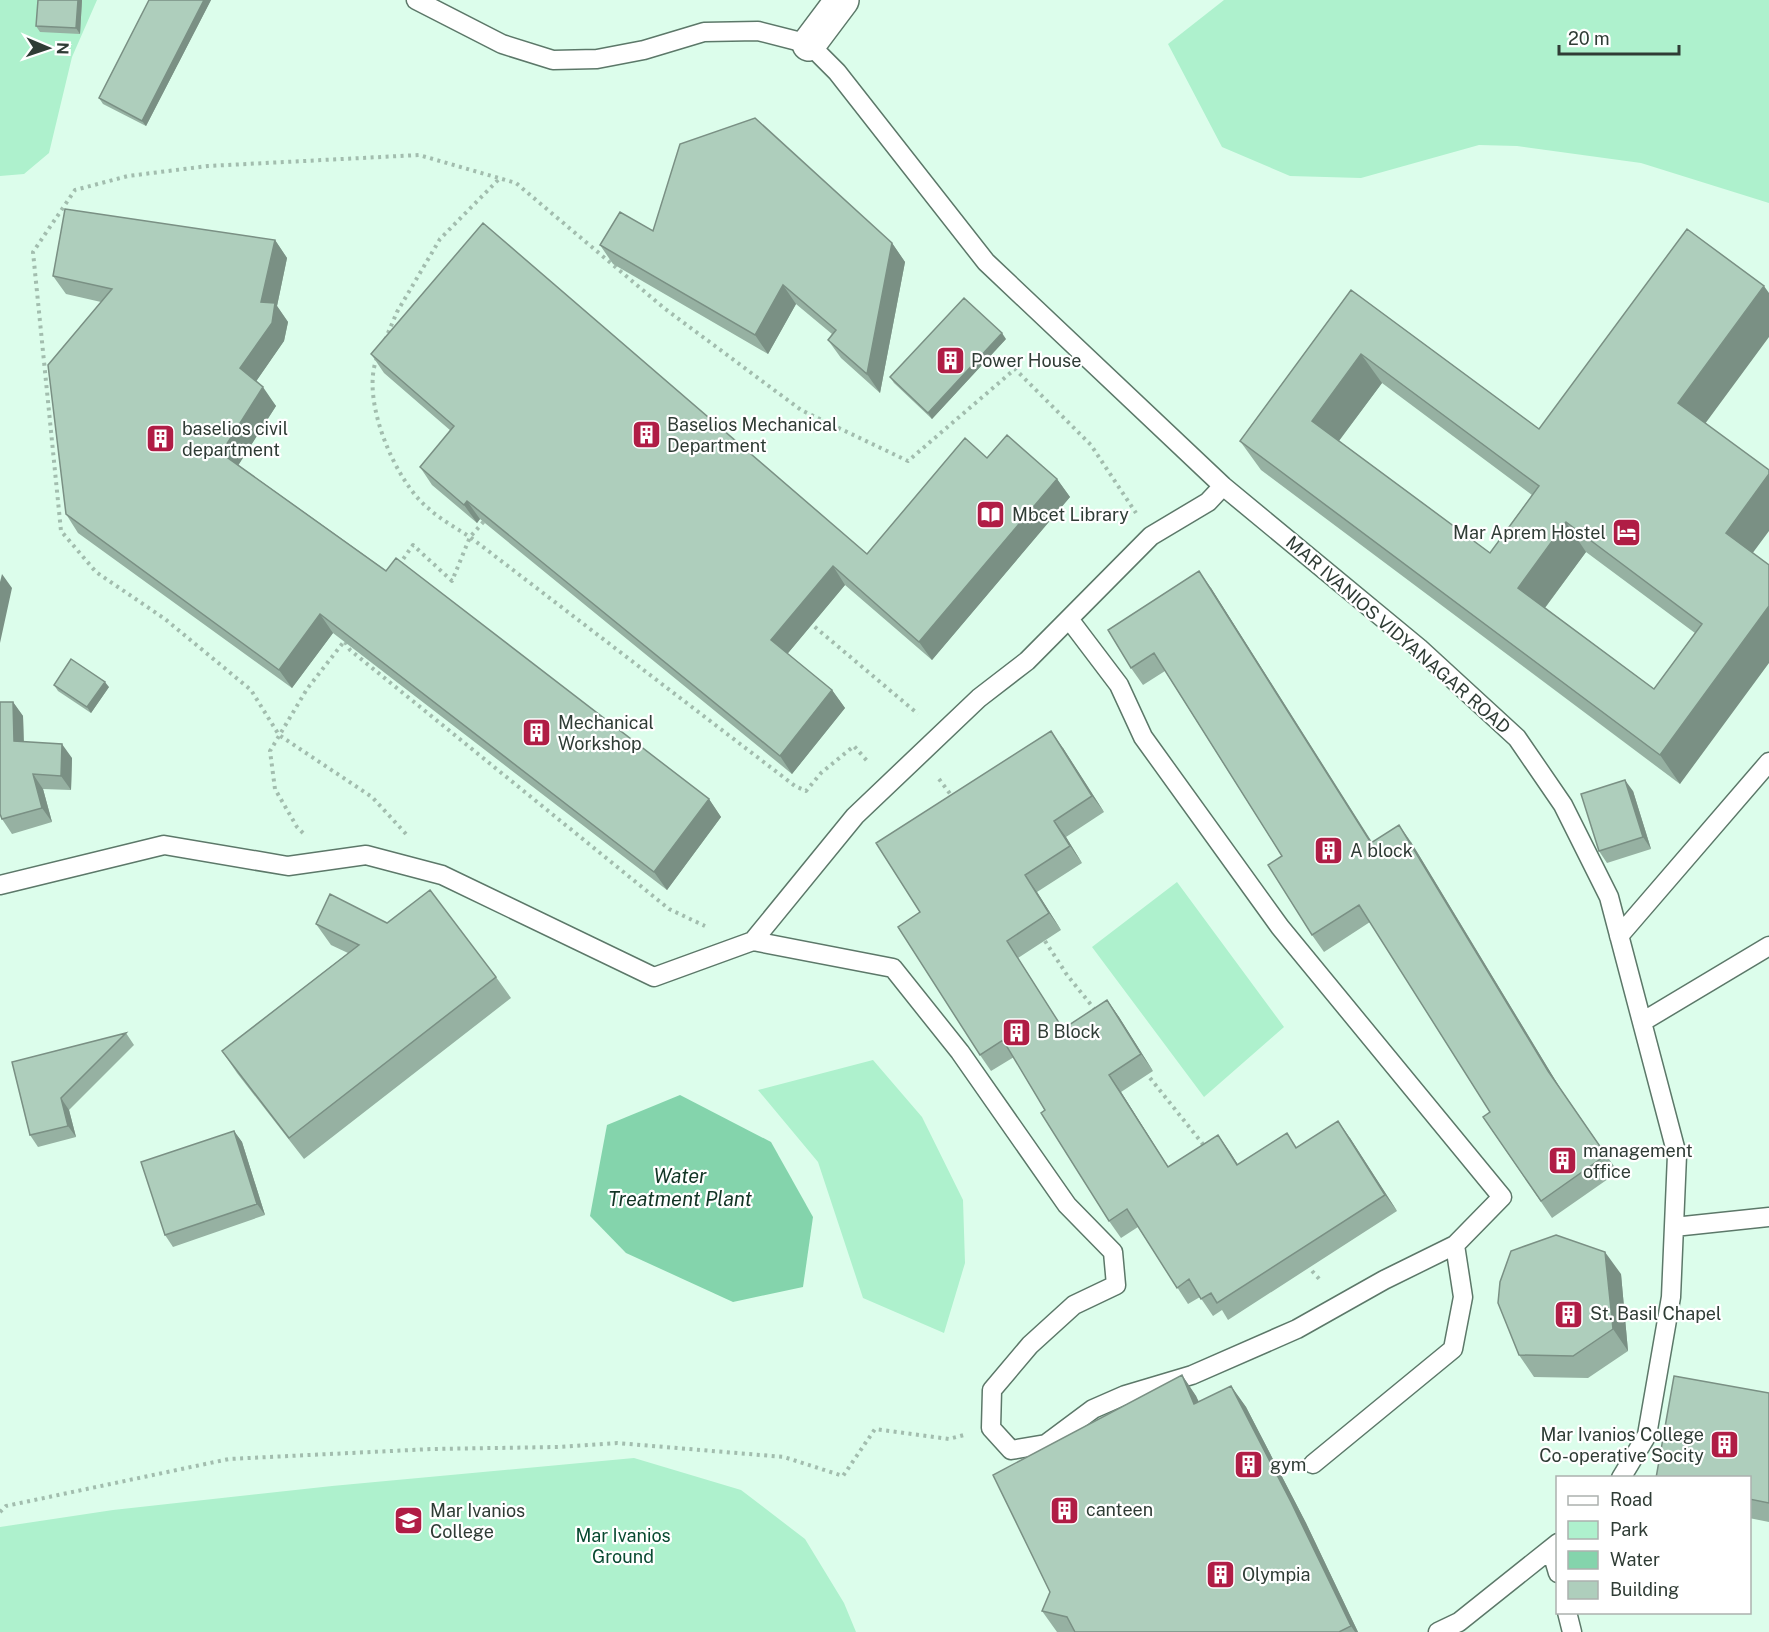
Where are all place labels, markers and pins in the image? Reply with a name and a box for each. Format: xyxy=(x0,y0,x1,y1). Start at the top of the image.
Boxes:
building icon: Power House xyxy=(934,345,966,377)
place label: Power House xyxy=(971,350,1081,371)
place label: Baselios Mechanical Department xyxy=(667,414,838,456)
place label: baselios civil department xyxy=(182,418,288,460)
building icon: Baselios Mechanical Department xyxy=(630,419,662,451)
building icon: baselios civil department xyxy=(145,423,177,455)
library icon: Mbcet Library xyxy=(975,499,1007,531)
place label: Mbcet Library xyxy=(1012,504,1129,525)
hotel icon: Mar Aprem Hostel xyxy=(1611,517,1643,549)
place label: Mar Aprem Hostel xyxy=(1453,522,1606,543)
place label: Mechanical Workshop xyxy=(558,712,654,754)
building icon: Mechanical Workshop xyxy=(521,717,553,749)
building icon: A block xyxy=(1313,835,1345,867)
place label: A block xyxy=(1350,840,1413,861)
building icon: B Block xyxy=(1000,1016,1032,1048)
place label: B Block xyxy=(1037,1021,1100,1042)
place label: management office xyxy=(1583,1140,1693,1182)
building icon: management office xyxy=(1546,1145,1578,1177)
building icon: St. Basil Chapel xyxy=(1553,1298,1585,1330)
place label: St. Basil Chapel xyxy=(1590,1303,1722,1324)
place label: Mar Ivanios College Co-operative Socity xyxy=(1539,1424,1704,1466)
building icon: Mar Ivanios College Co-operative Socity xyxy=(1709,1429,1741,1461)
building icon: gym xyxy=(1233,1449,1265,1481)
place label: gym xyxy=(1270,1454,1306,1475)
building icon: canteen xyxy=(1049,1494,1081,1526)
place label: canteen xyxy=(1086,1499,1153,1520)
place label: Mar Ivanios College xyxy=(430,1500,525,1542)
school or university icon: Mar Ivanios College xyxy=(393,1505,425,1537)
building icon: Olympia xyxy=(1205,1559,1237,1591)
place label: Olympia xyxy=(1242,1564,1311,1585)

